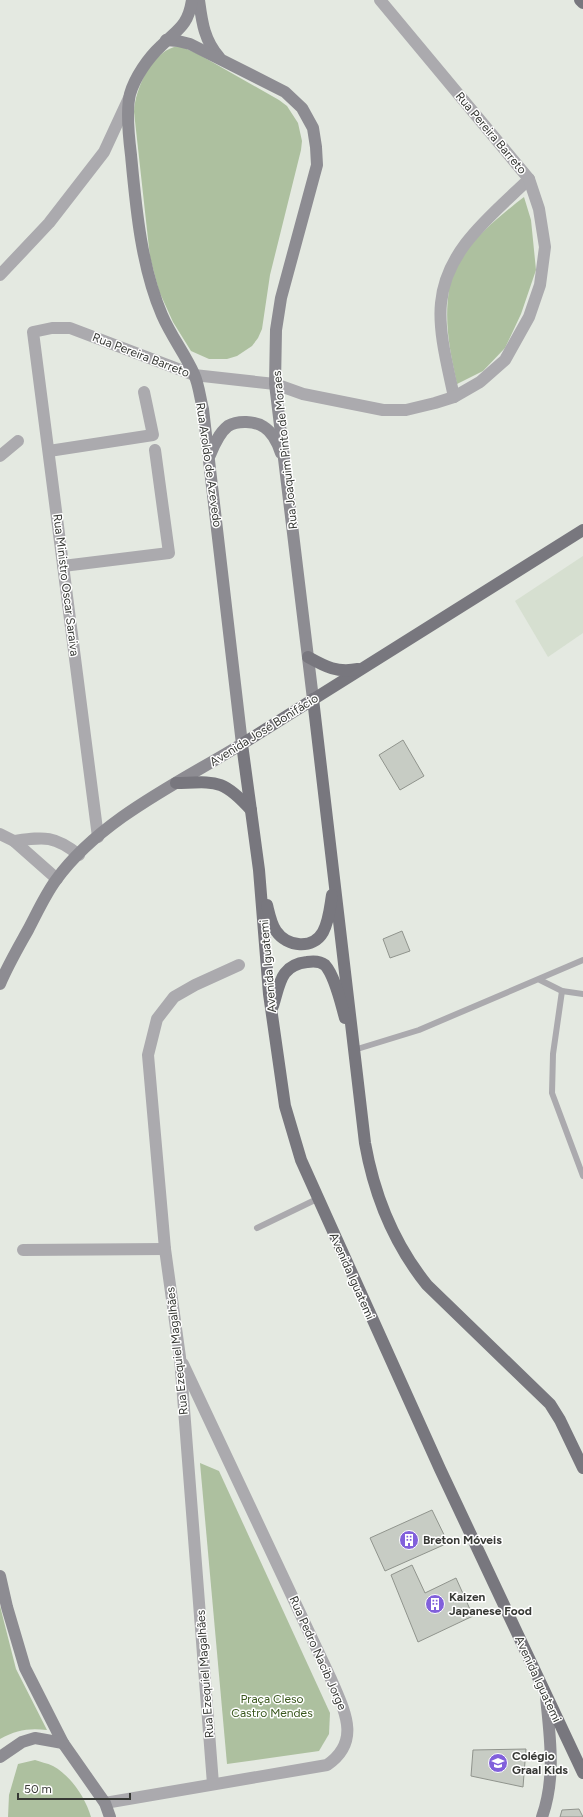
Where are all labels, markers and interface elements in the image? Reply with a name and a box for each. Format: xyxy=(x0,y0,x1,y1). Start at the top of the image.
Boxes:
street label: Rua Pereira Barreto xyxy=(453,89,529,177)
street label: Rua Pereira Barreto xyxy=(91,330,192,380)
street label: Rua Joaquim Pinto de Moraes xyxy=(270,370,300,530)
street label: Rua Aroldo de Azevedo xyxy=(193,402,225,528)
street label: Rua Ministro Oscar Saraiva xyxy=(50,513,82,657)
street label: Avenida José Bonifácio xyxy=(207,691,321,769)
street label: Avenida Iguatemi xyxy=(257,919,279,1013)
street label: Avenida Iguatemi xyxy=(327,1230,377,1322)
street label: Rua Ezequiel Magalhães xyxy=(163,1286,191,1416)
building icon: Breton Móveis xyxy=(398,1529,420,1551)
place label: Breton Móveis xyxy=(423,1533,502,1547)
place label: Kaizen Japanese Food xyxy=(449,1590,532,1618)
building icon: Kaizen Japanese Food xyxy=(424,1593,446,1615)
street label: Rua Pedro Nacib Jorge xyxy=(287,1594,350,1713)
street label: Rua Ezequiel Magalhães xyxy=(194,1609,216,1739)
street label: Avenida Iguatemi xyxy=(512,1634,564,1724)
park label: Praça Cleso Castro Mendes xyxy=(231,1692,313,1720)
place label: Colégio Graal Kids xyxy=(512,1749,568,1777)
school or university icon: Colégio Graal Kids xyxy=(487,1752,509,1774)
scale bar xyxy=(18,1775,130,1801)
text: 50 m xyxy=(24,1782,52,1796)

